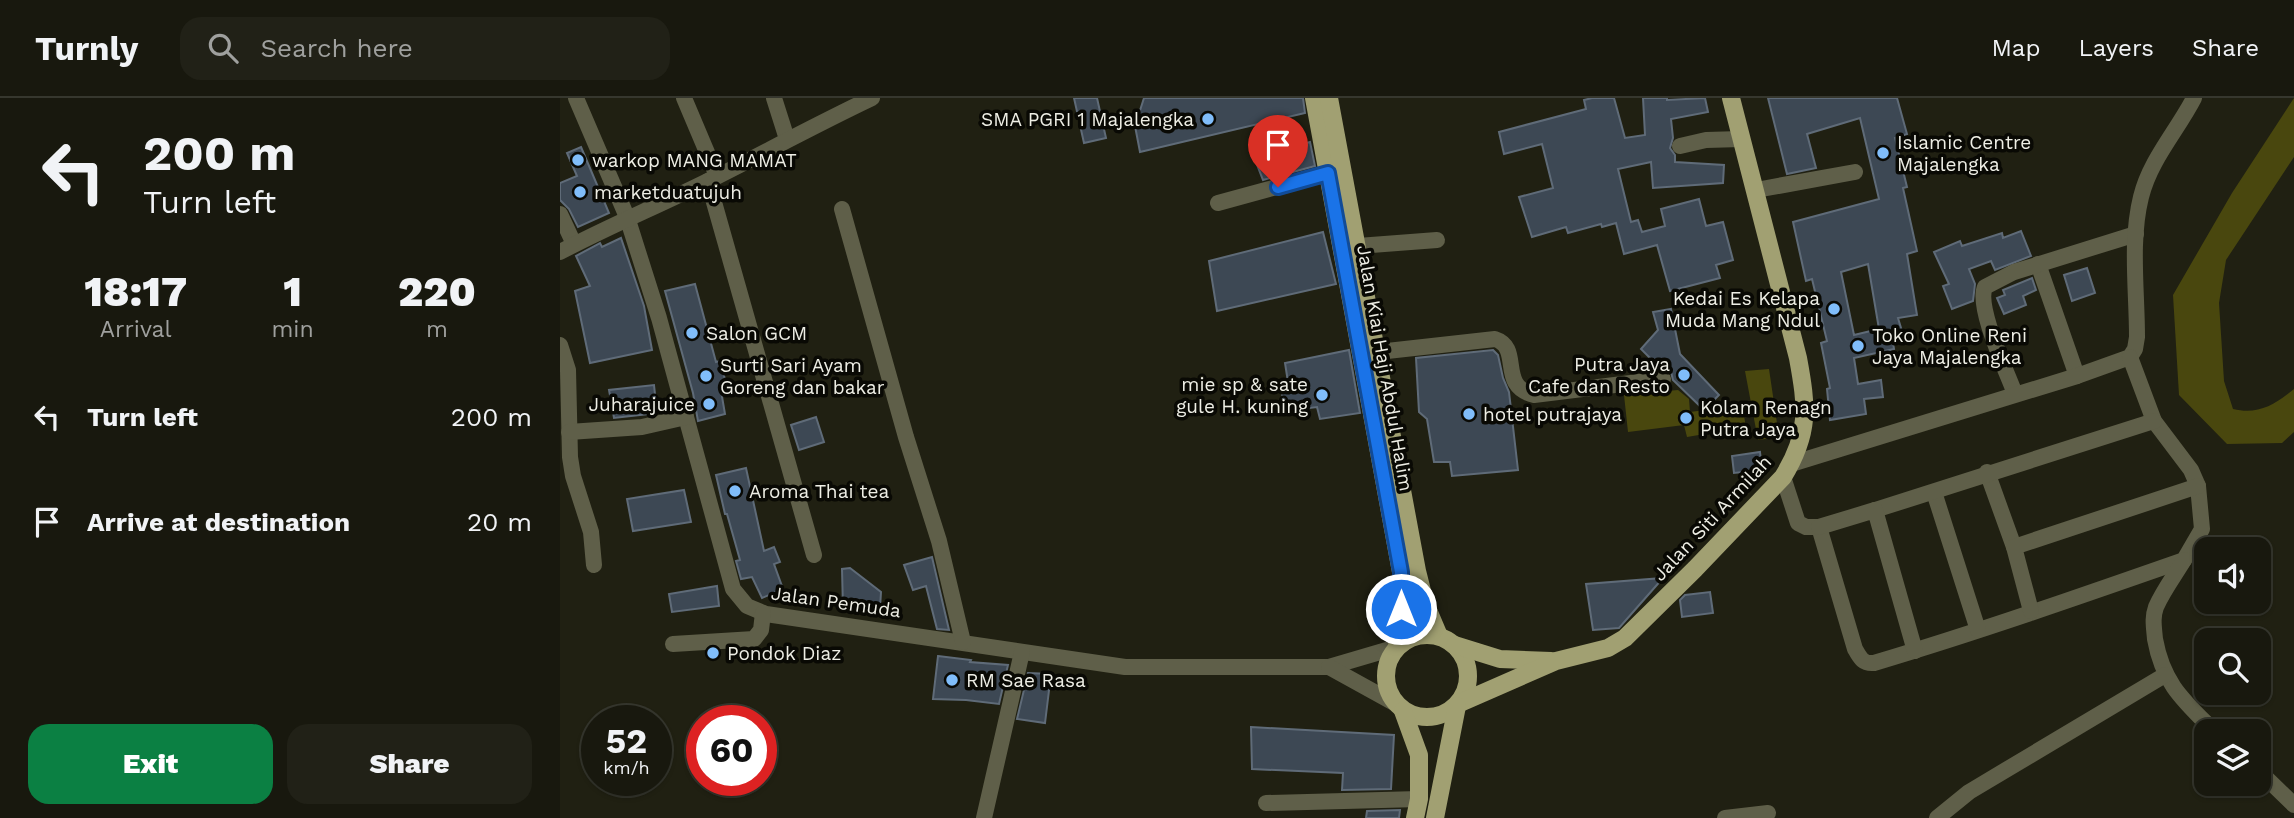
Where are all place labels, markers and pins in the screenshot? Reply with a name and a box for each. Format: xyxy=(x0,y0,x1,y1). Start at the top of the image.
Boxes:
place label: SMA PGRI 1 Majalengka xyxy=(981,108,1194,131)
marker: SMA PGRI 1 Majalengka xyxy=(1200,111,1216,127)
pin xyxy=(1248,115,1308,187)
place label: Islamic Centre Majalengka xyxy=(1897,131,2031,176)
marker: Islamic Centre Majalengka xyxy=(1875,145,1891,161)
place label: warkop MANG MAMAT xyxy=(592,149,797,172)
marker: warkop MANG MAMAT xyxy=(570,152,586,168)
place label: marketduatujuh xyxy=(594,181,742,204)
marker: marketduatujuh xyxy=(572,184,588,200)
place label: Kedai Es Kelapa Muda Mang Ndul xyxy=(1665,287,1820,332)
marker: Kedai Es Kelapa Muda Mang Ndul xyxy=(1826,301,1842,317)
place label: Salon GCM xyxy=(706,322,807,345)
place label: Toko Online Reni Jaya Majalengka xyxy=(1872,324,2027,369)
marker: Salon GCM xyxy=(684,325,700,341)
marker: Toko Online Reni Jaya Majalengka xyxy=(1850,338,1866,354)
place label: Putra Jaya Cafe dan Resto xyxy=(1528,353,1670,398)
place label: Surti Sari Ayam Goreng dan bakar xyxy=(720,354,885,399)
marker: Putra Jaya Cafe dan Resto xyxy=(1676,367,1692,383)
marker: Surti Sari Ayam Goreng dan bakar xyxy=(698,368,714,384)
place label: mie sp & sate gule H. kuning xyxy=(1176,373,1309,418)
marker: mie sp & sate gule H. kuning xyxy=(1314,387,1330,403)
place label: Juharajuice xyxy=(589,393,695,416)
marker: Juharajuice xyxy=(701,396,717,412)
place label: Kolam Renagn Putra Jaya xyxy=(1700,396,1832,441)
place label: hotel putrajaya xyxy=(1483,403,1622,426)
marker: hotel putrajaya xyxy=(1461,406,1477,422)
marker: Kolam Renagn Putra Jaya xyxy=(1678,410,1694,426)
place label: Aroma Thai tea xyxy=(749,480,889,503)
marker: Aroma Thai tea xyxy=(727,483,743,499)
place label: Pondok Diaz xyxy=(727,642,841,665)
marker: Pondok Diaz xyxy=(705,645,721,661)
place label: RM Sae Rasa xyxy=(966,669,1086,692)
marker: RM Sae Rasa xyxy=(944,672,960,688)

